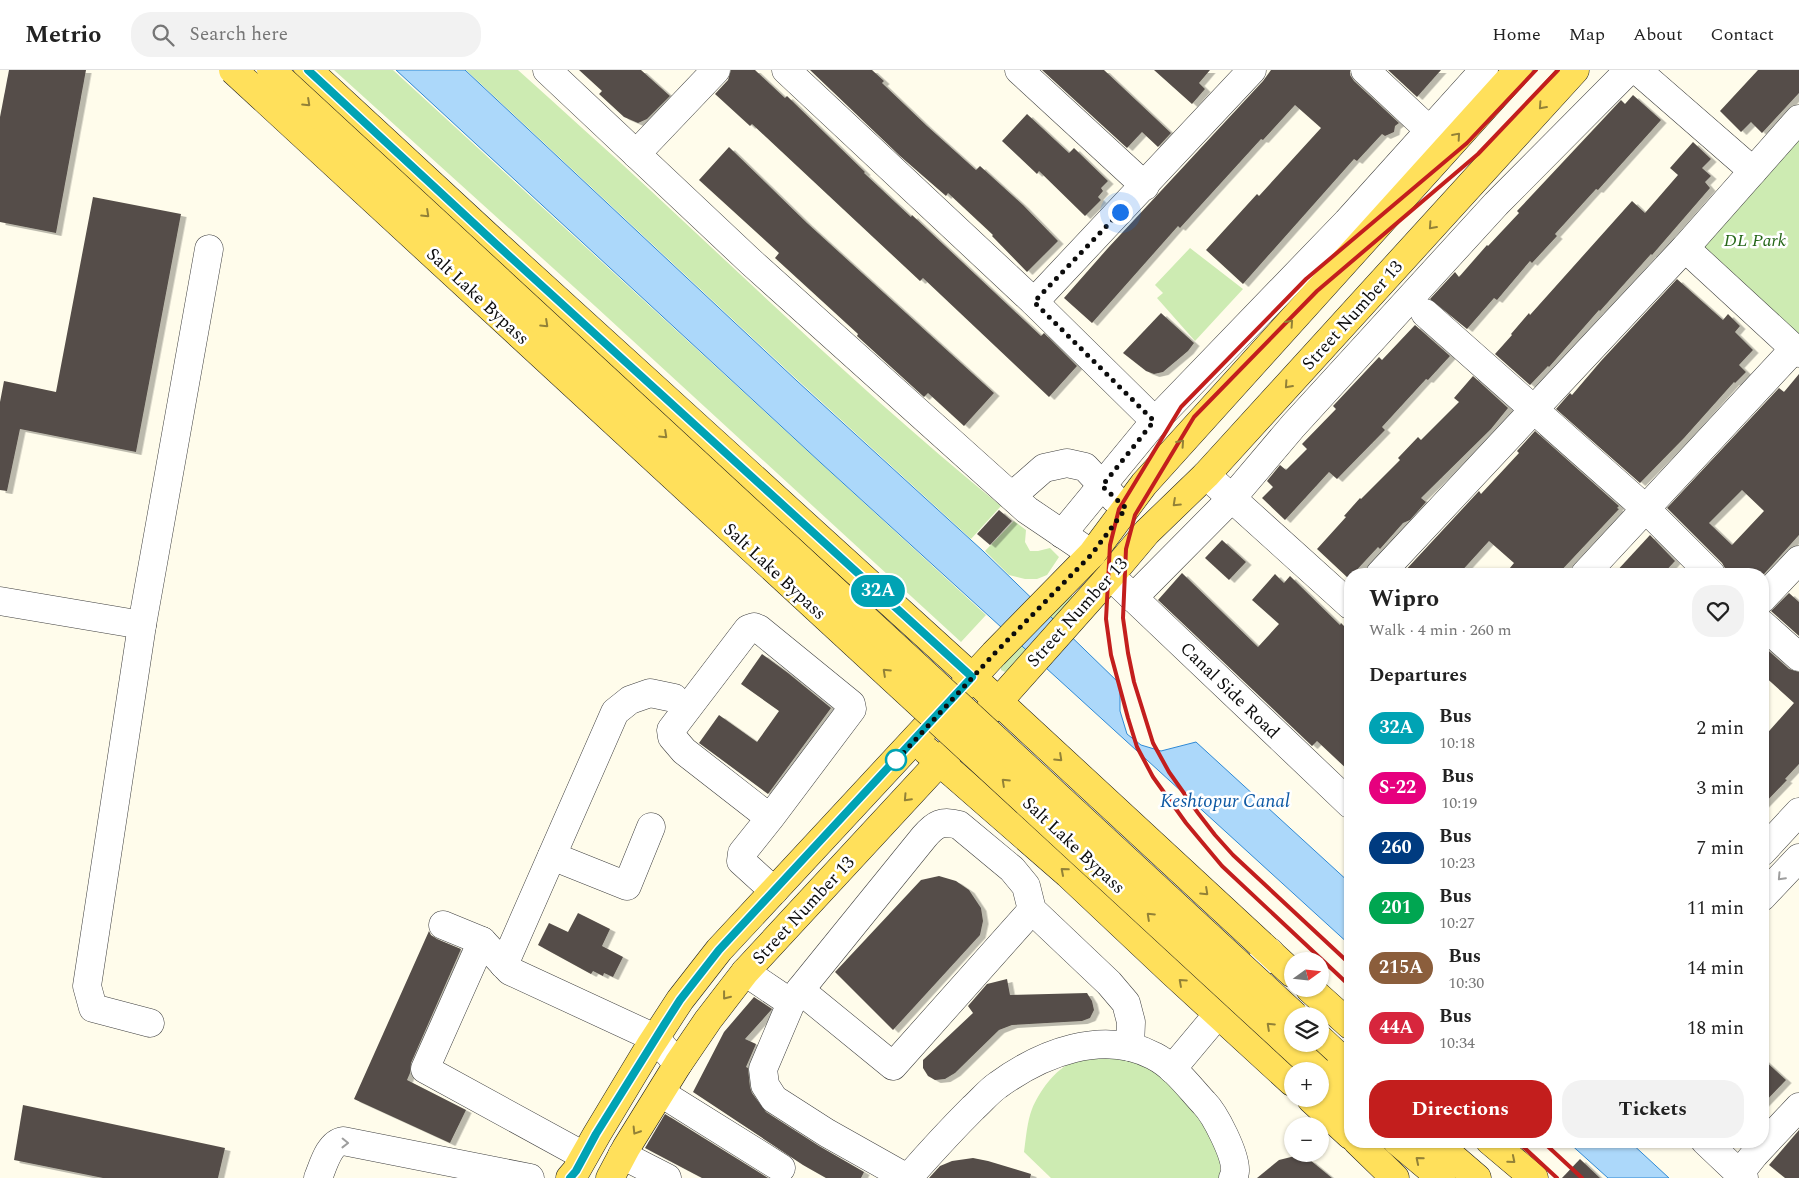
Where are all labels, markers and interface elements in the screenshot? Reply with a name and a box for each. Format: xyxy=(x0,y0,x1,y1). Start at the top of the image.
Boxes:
search box xyxy=(131,12,481,57)
text: Metrio xyxy=(25,17,101,53)
text: Search here xyxy=(189,20,288,49)
icon: search xyxy=(149,21,177,49)
text: Home xyxy=(1492,21,1541,48)
text: Map xyxy=(1569,21,1605,48)
text: About xyxy=(1633,21,1683,48)
text: Contact xyxy=(1711,21,1774,48)
one-way arrow xyxy=(301,97,310,106)
one-way arrow xyxy=(1539,100,1548,109)
one-way arrow xyxy=(1451,133,1460,142)
your location xyxy=(1108,200,1133,225)
one-way arrow xyxy=(420,208,429,217)
one-way arrow xyxy=(1429,221,1438,230)
park label: DL Park xyxy=(1724,227,1787,254)
street label: Salt Lake Bypass xyxy=(420,241,535,352)
street label: Street Number 13 xyxy=(1295,254,1409,376)
one-way arrow xyxy=(539,318,548,327)
one-way arrow xyxy=(1284,319,1293,328)
one-way arrow xyxy=(1284,379,1293,388)
one-way arrow xyxy=(659,429,668,438)
one-way arrow xyxy=(1175,440,1184,449)
one-way arrow xyxy=(1172,497,1181,506)
street label: Salt Lake Bypass xyxy=(717,516,832,627)
street label: Street Number 13 xyxy=(1020,551,1134,673)
line badge: 32A xyxy=(849,575,907,607)
text: 32A xyxy=(861,577,895,604)
text: Wipro xyxy=(1369,581,1439,617)
button: heart xyxy=(1692,585,1744,637)
text: Walk · 4 min · 260 m xyxy=(1369,618,1512,642)
street label: Canal Side Road xyxy=(1174,636,1286,745)
text: Departures xyxy=(1369,661,1467,690)
one-way arrow xyxy=(882,669,891,678)
text: Bus xyxy=(1439,702,1472,731)
text: 32A xyxy=(1379,714,1414,741)
text: 2 min xyxy=(1696,714,1744,743)
text: 10:18 xyxy=(1439,731,1475,755)
unlabelled marker xyxy=(885,749,907,771)
one-way arrow xyxy=(1054,752,1063,761)
text: Bus xyxy=(1441,762,1474,791)
text: S-22 xyxy=(1379,774,1416,801)
text: 3 min xyxy=(1696,774,1744,803)
one-way arrow xyxy=(1002,779,1011,788)
water label: Keshtopur Canal xyxy=(1160,787,1290,816)
street label: Salt Lake Bypass xyxy=(1016,790,1131,901)
text: 10:19 xyxy=(1441,791,1477,815)
one-way arrow xyxy=(904,793,913,802)
text: Bus xyxy=(1439,822,1472,851)
text: 260 xyxy=(1381,834,1412,861)
text: 7 min xyxy=(1696,834,1744,863)
street label: Street Number 13 xyxy=(746,850,861,971)
text: 10:23 xyxy=(1439,851,1475,875)
one-way arrow xyxy=(1061,867,1070,876)
one-way arrow xyxy=(1778,872,1787,881)
text: Bus xyxy=(1439,882,1472,911)
one-way arrow xyxy=(1199,886,1208,895)
text: 201 xyxy=(1381,894,1412,921)
text: 11 min xyxy=(1687,894,1744,923)
text: 10:27 xyxy=(1439,911,1475,935)
one-way arrow xyxy=(1147,913,1156,922)
text: Bus xyxy=(1448,942,1481,971)
north arrow xyxy=(1284,952,1329,998)
map controls xyxy=(1284,952,1329,1162)
text: 215A xyxy=(1379,954,1423,981)
text: 14 min xyxy=(1687,954,1744,983)
text: 10:30 xyxy=(1448,971,1484,995)
one-way arrow xyxy=(1179,979,1188,988)
one-way arrow xyxy=(724,990,732,999)
text: Bus xyxy=(1439,1002,1472,1031)
button: layers xyxy=(1284,1007,1329,1052)
text: 44A xyxy=(1379,1014,1414,1041)
text: 18 min xyxy=(1687,1014,1744,1043)
one-way arrow xyxy=(1266,1023,1275,1032)
text: 10:34 xyxy=(1439,1031,1475,1055)
button: + xyxy=(1284,1062,1329,1107)
button: Directions xyxy=(1369,1080,1552,1138)
button: Tickets xyxy=(1562,1080,1744,1138)
button: − xyxy=(1284,1117,1329,1162)
one-way arrow xyxy=(633,1126,643,1135)
one-way arrow xyxy=(341,1138,349,1148)
one-way arrow xyxy=(1506,1154,1515,1162)
one-way arrow xyxy=(1416,1157,1425,1165)

